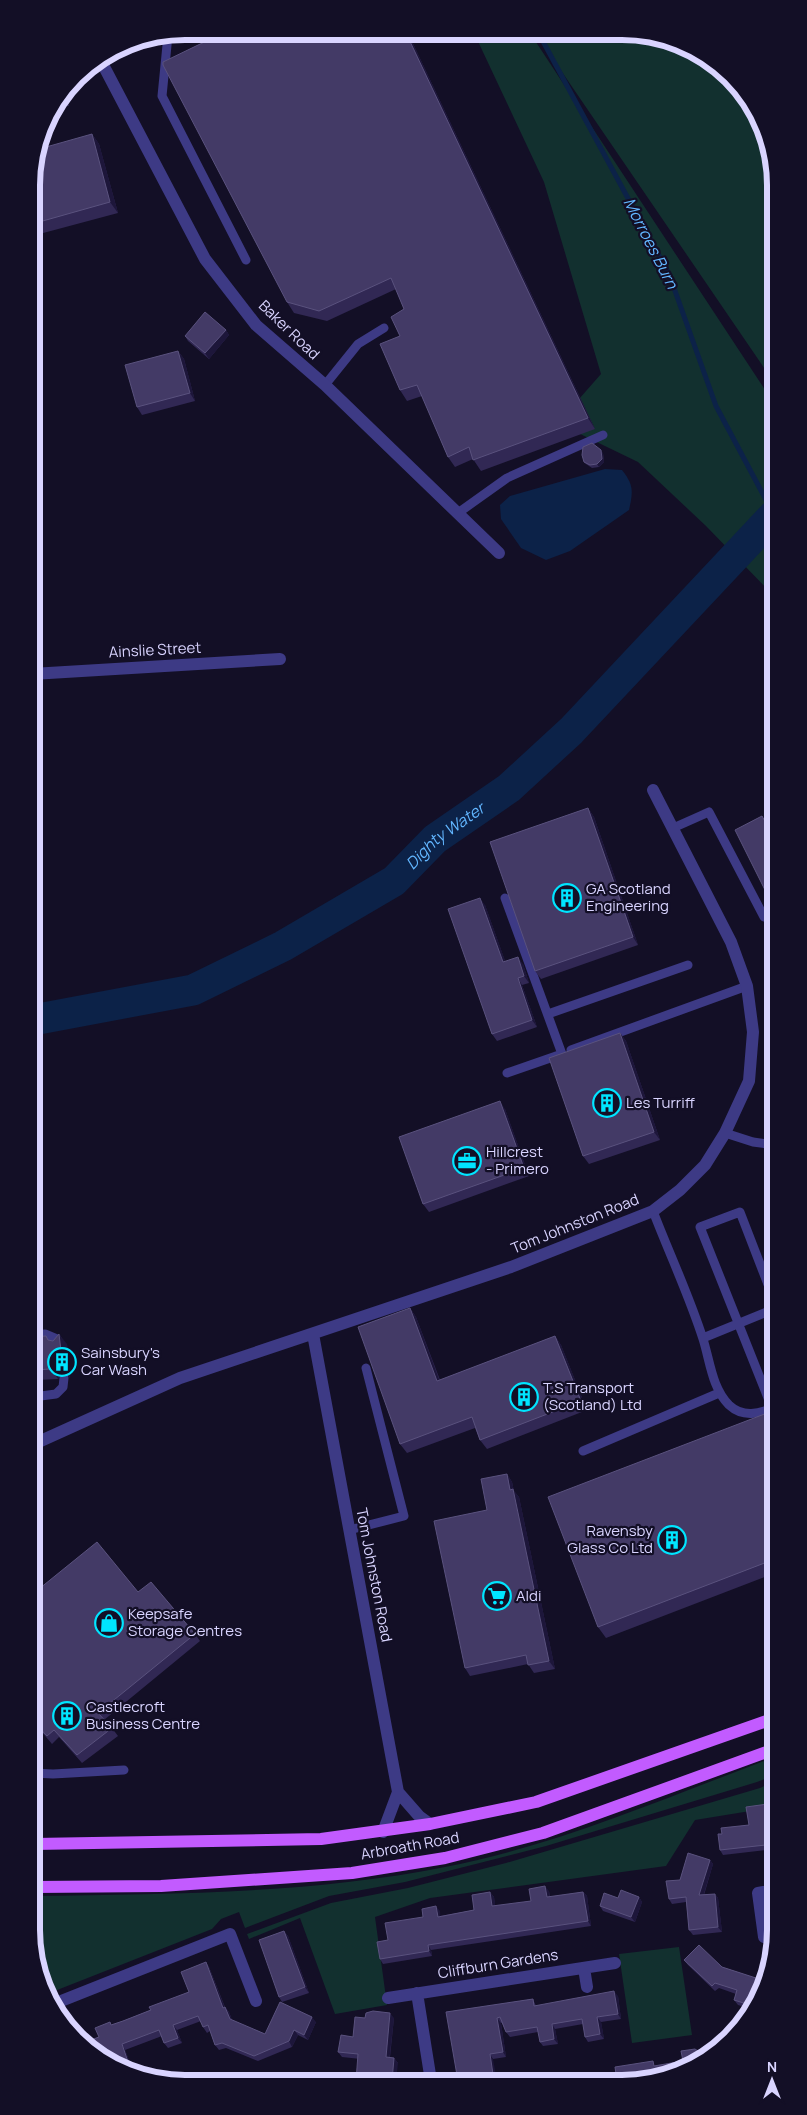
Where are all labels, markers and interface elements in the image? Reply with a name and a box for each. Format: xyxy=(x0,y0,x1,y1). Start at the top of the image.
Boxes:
water label: Morroes Burn xyxy=(619,194,684,293)
street label: Baker Road xyxy=(254,295,325,364)
street label: Ainslie Street xyxy=(108,637,202,662)
water label: Dighty Water xyxy=(400,796,490,874)
place label: GA Scotland Engineering xyxy=(586,878,671,916)
building icon: GA Scotland Engineering xyxy=(552,883,582,913)
building icon: Les Turriff xyxy=(592,1088,622,1118)
place label: Les Turriff xyxy=(626,1092,695,1113)
place label: Hillcrest - Primero xyxy=(486,1141,549,1179)
office icon: Hillcrest - Primero xyxy=(452,1146,482,1176)
street label: Tom Johnston Road xyxy=(508,1188,642,1259)
place label: Sainsbury's Car Wash xyxy=(81,1342,160,1380)
building icon: Sainsbury's Car Wash xyxy=(47,1347,77,1377)
place label: T.S Transport (Scotland) Ltd xyxy=(543,1377,642,1415)
building icon: T.S Transport (Scotland) Ltd xyxy=(509,1382,539,1412)
street label: Tom Johnston Road xyxy=(351,1506,398,1644)
place label: Ravensby Glass Co Ltd xyxy=(567,1520,653,1558)
building icon: Ravensby Glass Co Ltd xyxy=(657,1525,687,1555)
supermarket icon: Aldi xyxy=(482,1581,512,1611)
place label: Aldi xyxy=(516,1585,541,1606)
place label: Keepsafe Storage Centres xyxy=(128,1603,242,1641)
shop icon: Keepsafe Storage Centres xyxy=(94,1608,124,1638)
place label: Castlecroft Business Centre xyxy=(86,1696,200,1734)
building icon: Castlecroft Business Centre xyxy=(52,1701,82,1731)
street label: Arbroath Road xyxy=(359,1827,461,1865)
street label: Cliffburn Gardens xyxy=(436,1944,560,1983)
north arrow xyxy=(747,2055,797,2105)
text: N xyxy=(767,2057,777,2076)

